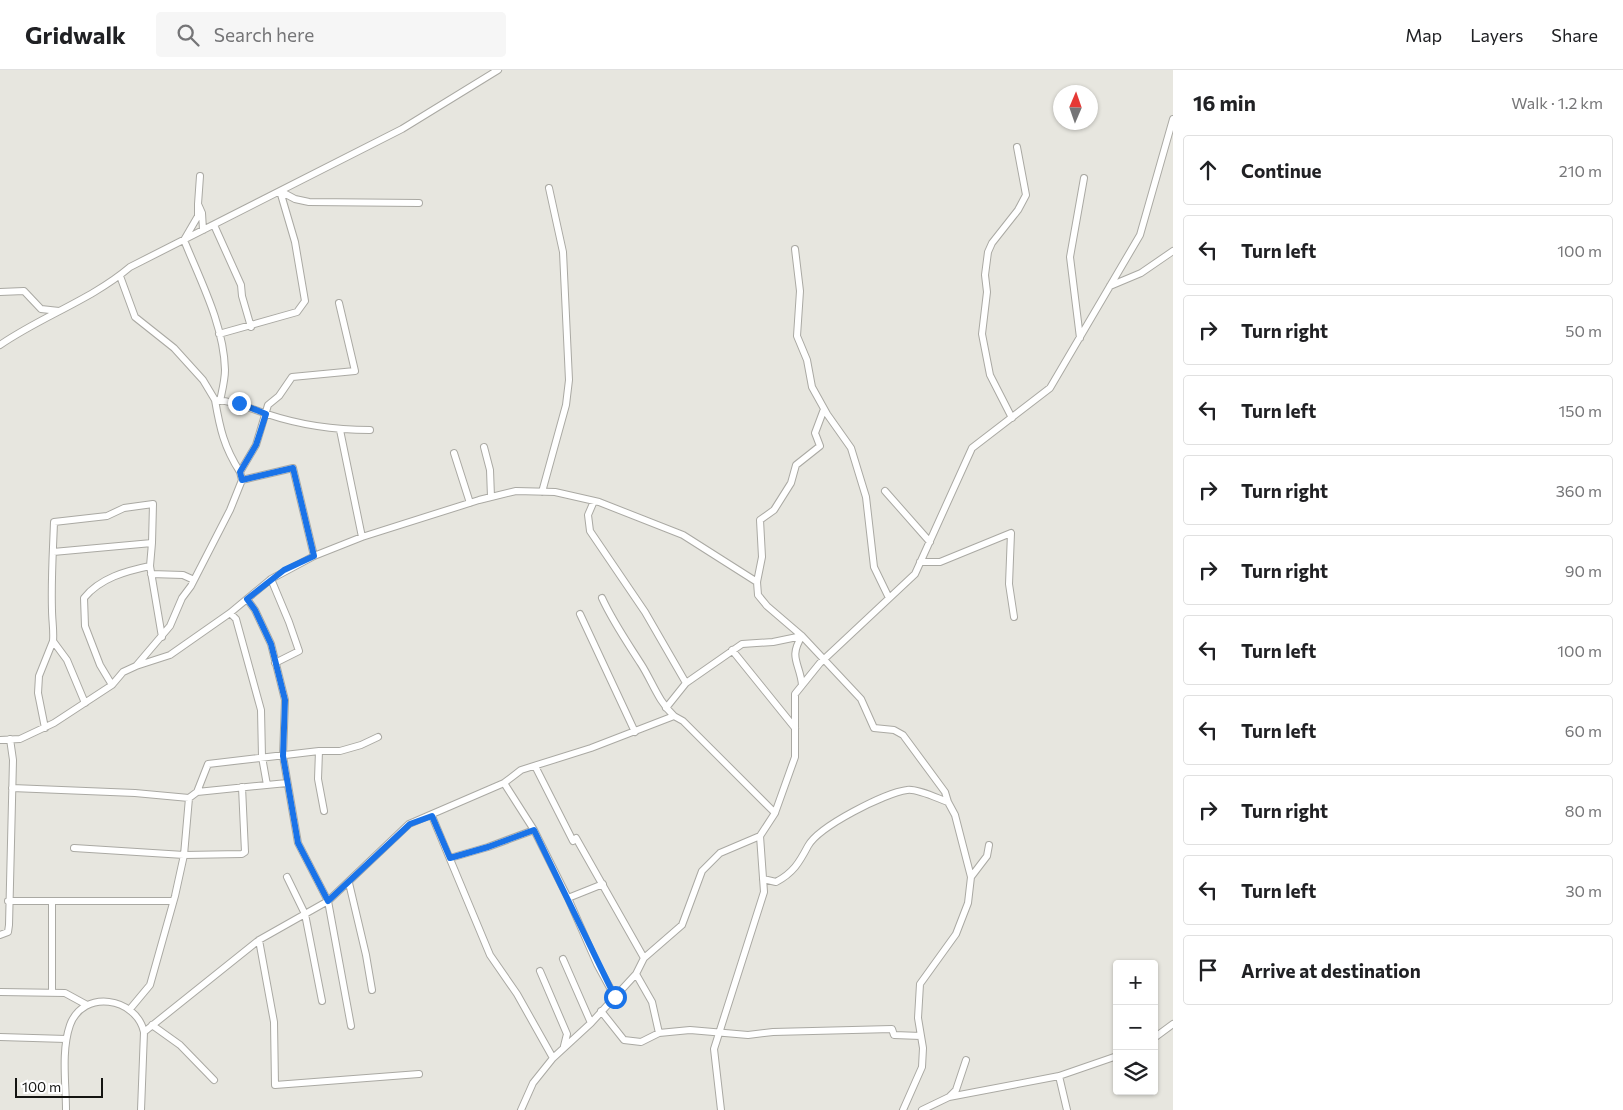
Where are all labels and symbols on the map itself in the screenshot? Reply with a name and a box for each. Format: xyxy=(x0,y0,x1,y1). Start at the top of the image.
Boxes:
north arrow xyxy=(1053,85,1098,130)
route end xyxy=(228,392,251,415)
route start xyxy=(604,986,627,1009)
scale bar xyxy=(15,1075,102,1098)

